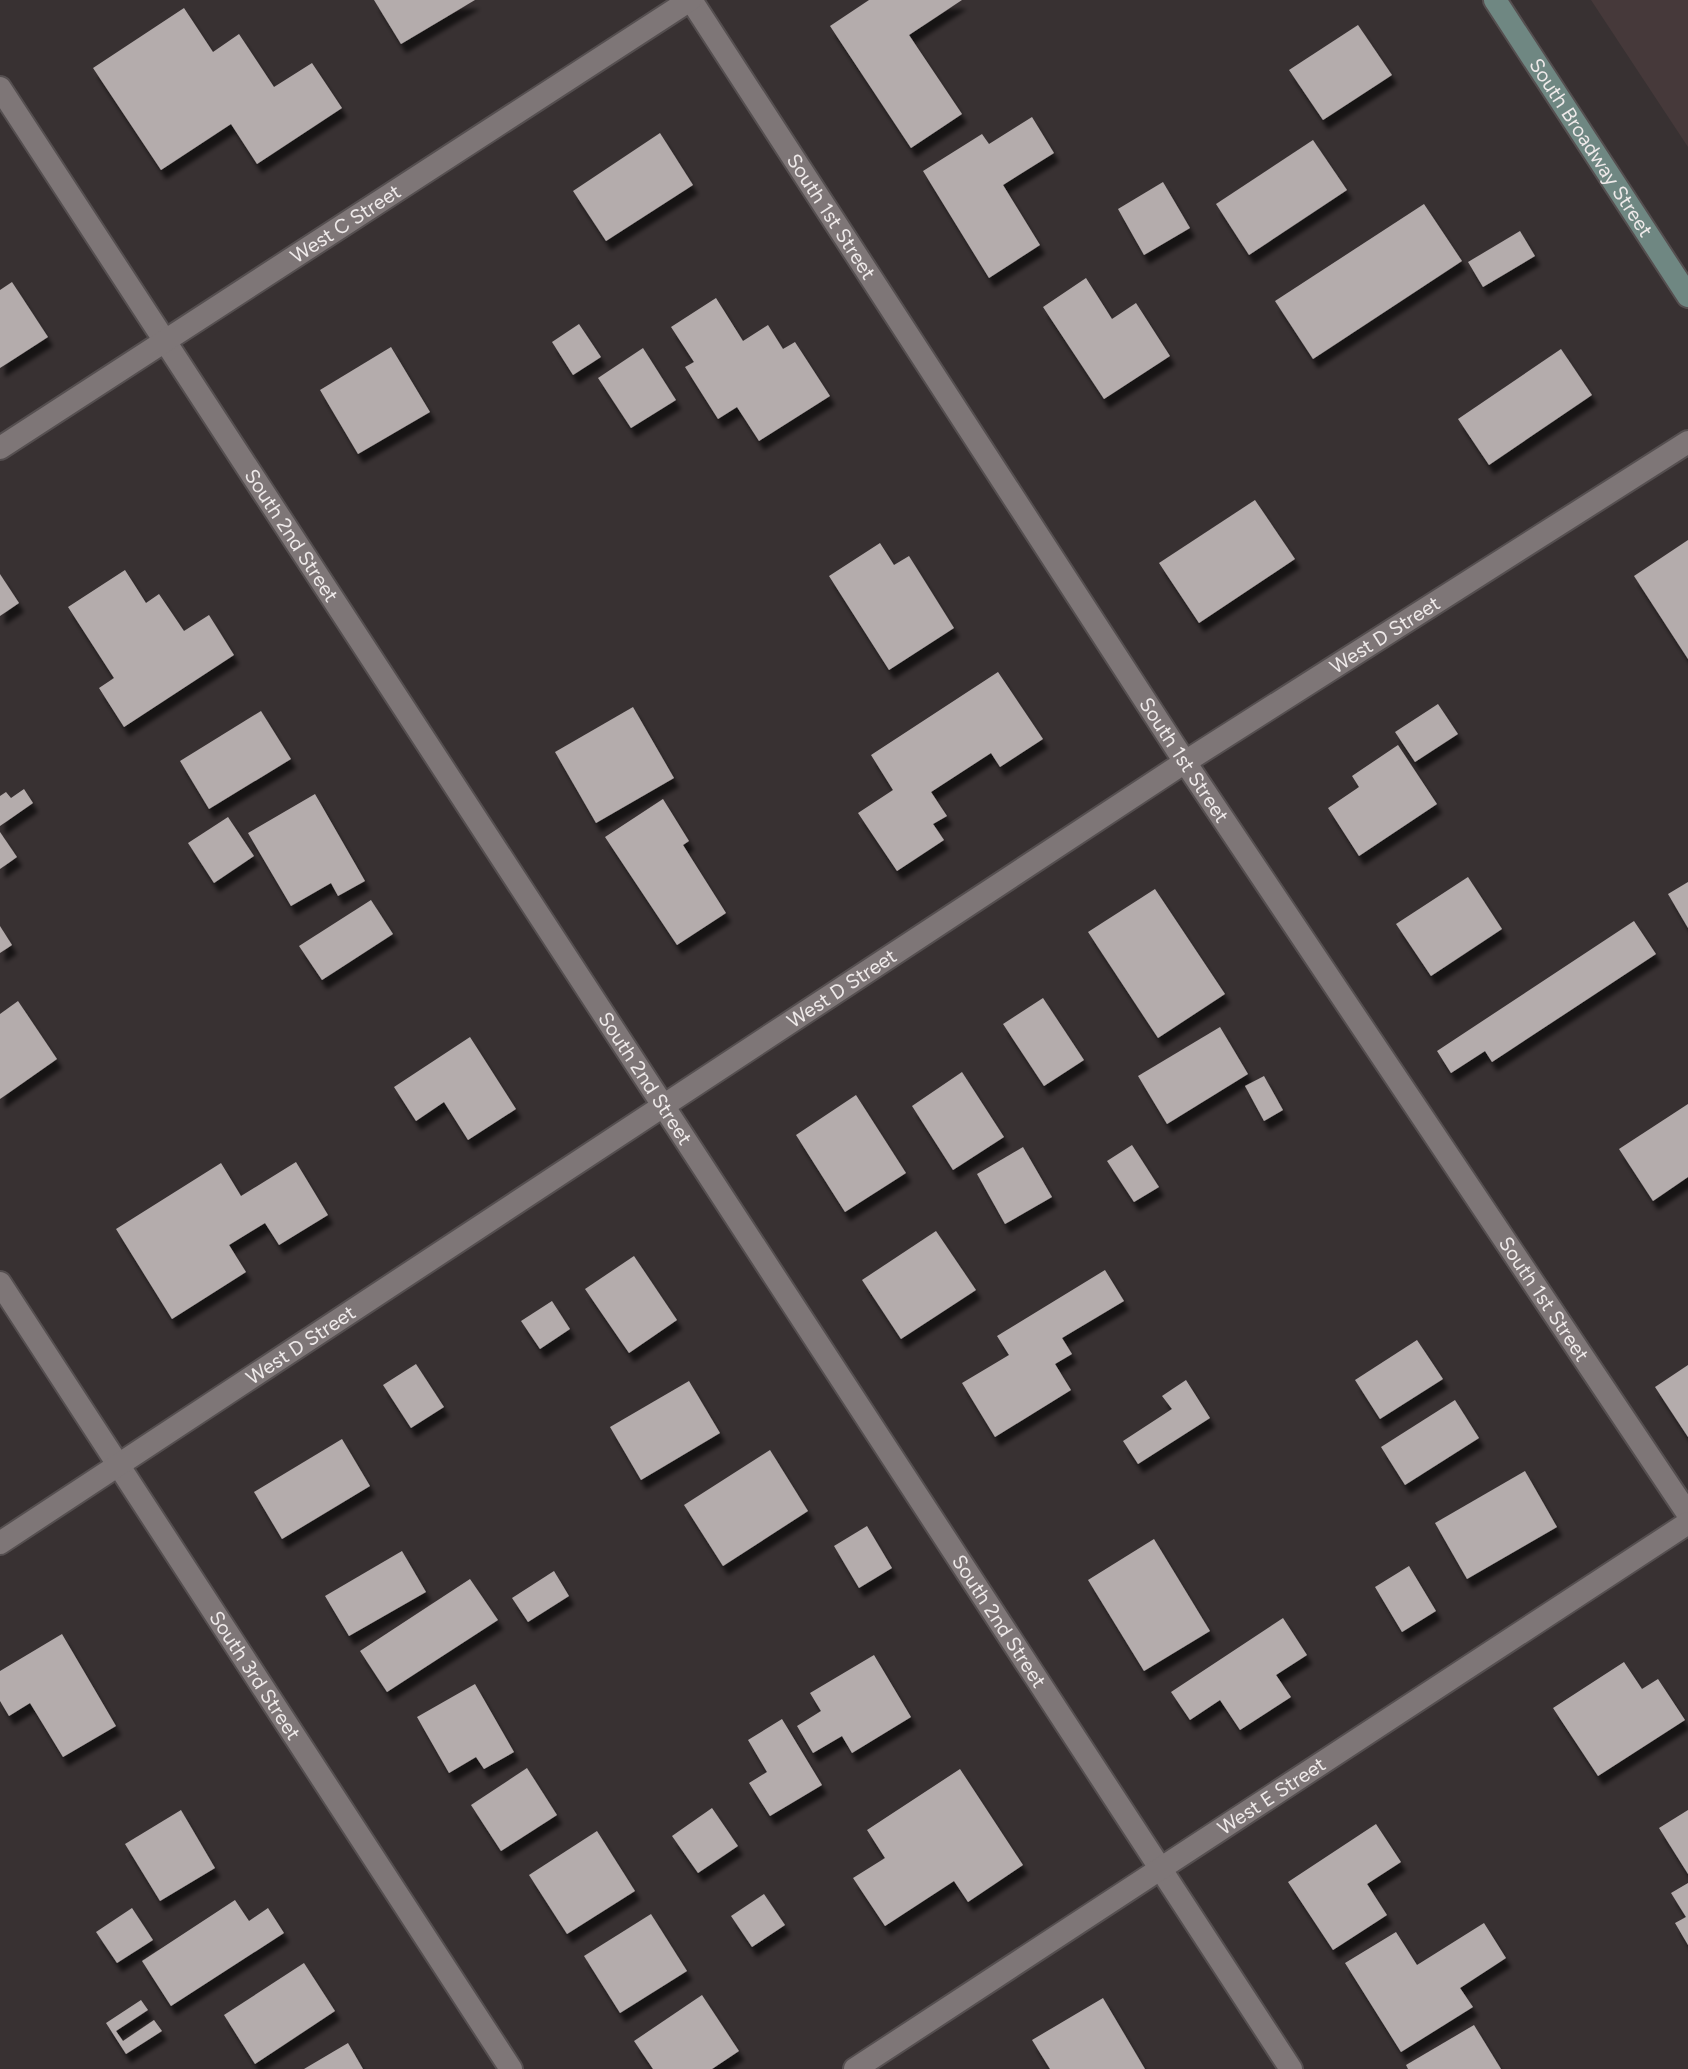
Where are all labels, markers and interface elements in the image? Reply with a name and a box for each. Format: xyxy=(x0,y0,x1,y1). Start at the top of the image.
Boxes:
street label: South Broadway Street xyxy=(1524,54,1658,241)
street label: South 1st Street xyxy=(782,149,881,284)
street label: West C Street xyxy=(286,179,405,268)
street label: South 2nd Street xyxy=(240,464,344,606)
street label: West D Street xyxy=(1325,591,1444,679)
street label: South 1st Street xyxy=(1134,693,1234,827)
street label: West D Street xyxy=(782,944,901,1033)
street label: South 2nd Street xyxy=(593,1007,697,1149)
street label: South 1st Street xyxy=(1494,1232,1594,1366)
street label: West D Street xyxy=(241,1300,360,1390)
street label: South 2nd Street xyxy=(947,1550,1051,1692)
street label: South 3rd Street xyxy=(204,1606,306,1744)
street label: West E Street xyxy=(1213,1752,1330,1840)

